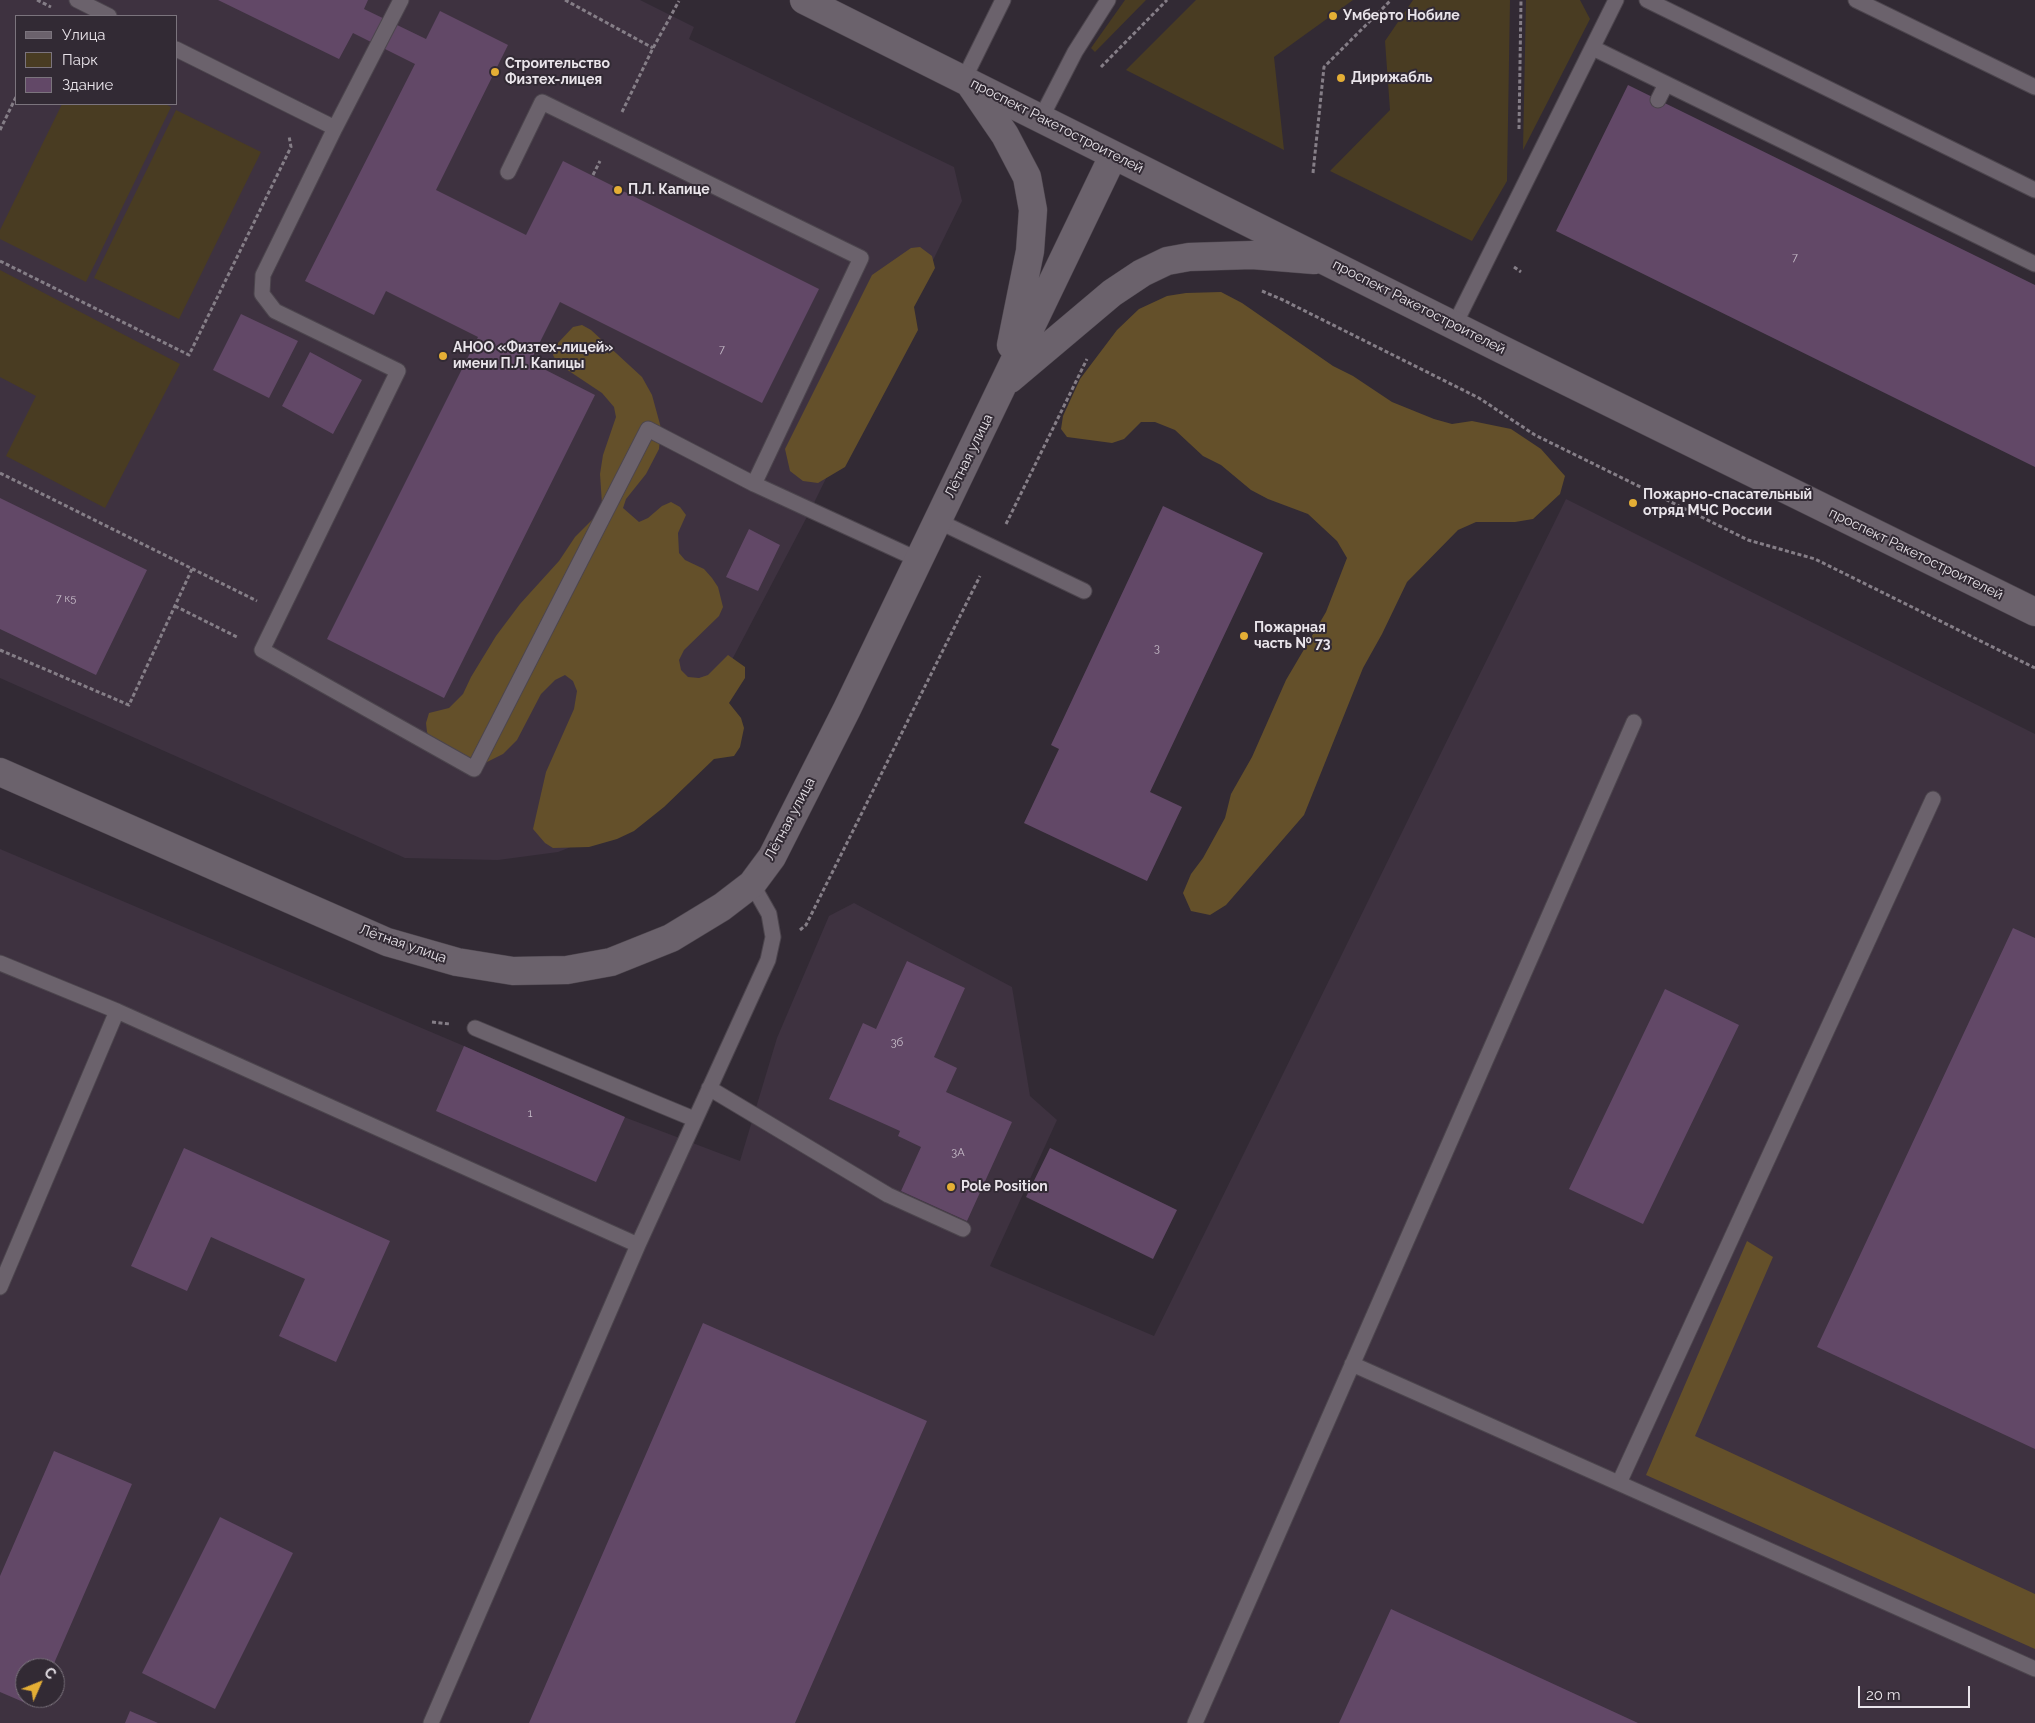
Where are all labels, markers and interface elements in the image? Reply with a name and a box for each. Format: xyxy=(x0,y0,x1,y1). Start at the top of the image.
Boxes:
place label: Умберто Нобиле xyxy=(1343,8,1460,24)
marker: Умберто Нобиле xyxy=(1327,10,1339,22)
legend xyxy=(15,15,178,105)
text: Улица xyxy=(62,26,106,44)
text: Парк xyxy=(62,51,98,69)
place label: Строительство Физтех-лицея xyxy=(505,56,610,88)
marker: Строительство Физтех-лицея xyxy=(489,66,501,78)
place label: Дирижабль xyxy=(1351,70,1433,86)
marker: Дирижабль xyxy=(1335,72,1347,84)
street label: проспект Ракетостроителей xyxy=(968,75,1146,177)
text: Здание xyxy=(62,76,113,94)
place label: П.Л. Капице xyxy=(628,182,710,198)
marker: П.Л. Капице xyxy=(612,184,624,196)
house number: 7 xyxy=(1792,251,1798,265)
street label: проспект Ракетостроителей xyxy=(1330,256,1508,358)
place label: АНОО «Физтех-лицей» имени П.Л. Капицы xyxy=(453,340,613,372)
house number: 7 xyxy=(719,343,725,357)
marker: АНОО «Физтех-лицей» имени П.Л. Капицы xyxy=(437,350,449,362)
street label: Лётная улица xyxy=(941,411,997,501)
place label: Пожарно-спасательный отряд МЧС России xyxy=(1643,487,1812,520)
marker: Пожарно-спасательный отряд МЧС России xyxy=(1627,497,1639,509)
street label: проспект Ракетостроителей xyxy=(1826,504,2006,604)
house number: 7 к5 xyxy=(56,592,76,606)
place label: Пожарная часть № 73 xyxy=(1254,620,1331,652)
marker: Пожарная часть № 73 xyxy=(1238,630,1250,642)
house number: 3 xyxy=(1154,642,1160,656)
street label: Лётная улица xyxy=(761,775,819,863)
street label: Лётная улица xyxy=(357,921,449,967)
house number: 3б xyxy=(891,1036,903,1050)
house number: 1 xyxy=(528,1107,532,1121)
house number: 3А xyxy=(951,1146,965,1160)
place label: Pole Position xyxy=(961,1179,1048,1195)
marker: Pole Position xyxy=(945,1181,957,1193)
north arrow xyxy=(15,1658,65,1708)
text: С xyxy=(41,1664,59,1682)
scale bar xyxy=(1860,1676,1972,1708)
text: 20 m xyxy=(1866,1686,1901,1704)

